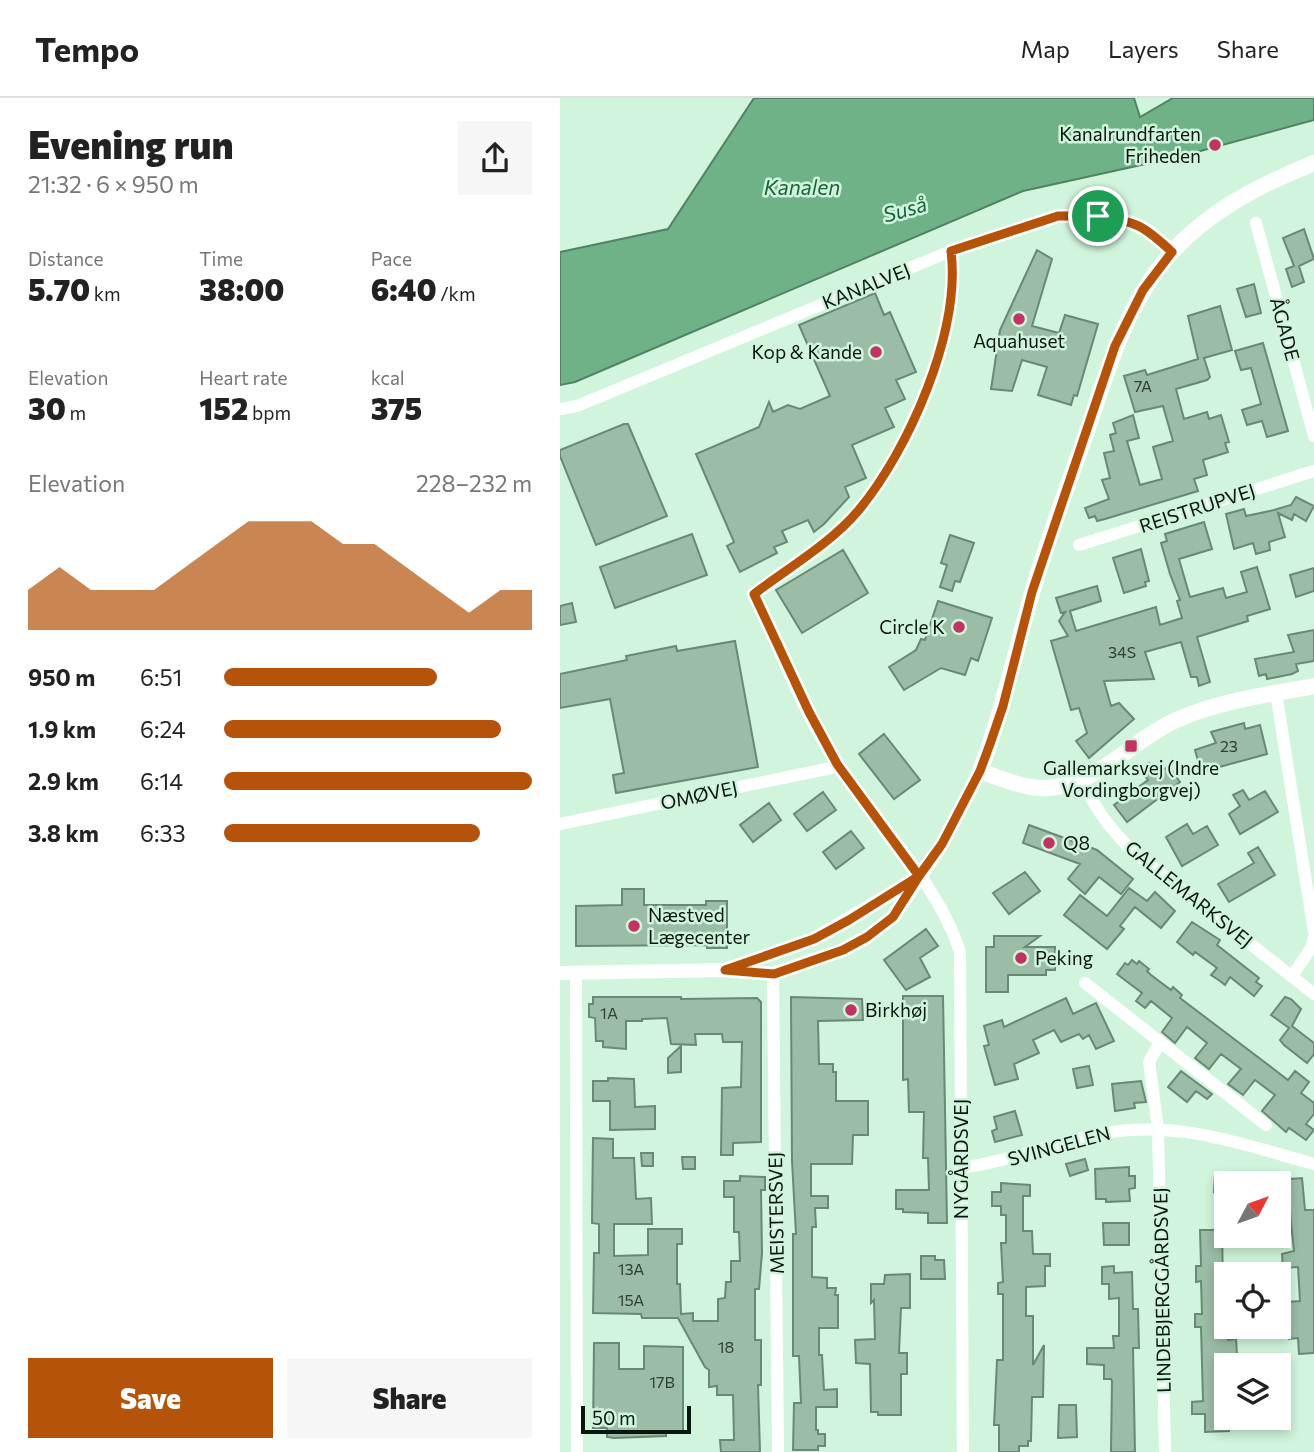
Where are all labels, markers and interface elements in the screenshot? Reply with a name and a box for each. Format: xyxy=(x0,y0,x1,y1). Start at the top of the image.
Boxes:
text: Tempo xyxy=(35,28,139,69)
text: Map xyxy=(1021,34,1070,63)
text: Layers xyxy=(1108,34,1179,63)
text: Share xyxy=(1217,34,1279,63)
text: Evening run xyxy=(28,120,234,167)
button: share xyxy=(458,121,532,195)
place label: Kanalrundfarten Friheden xyxy=(1059,122,1201,167)
marker: Kanalrundfarten Friheden xyxy=(1207,137,1223,153)
text: 21:32 · 6 × 950 m xyxy=(28,170,199,198)
water label: Kanalen xyxy=(764,174,840,199)
pin xyxy=(1068,186,1128,246)
water label: Suså xyxy=(880,190,930,227)
icon: arrive xyxy=(1079,197,1117,235)
text: Distance xyxy=(28,247,104,270)
text: Time xyxy=(199,247,243,270)
text: Pace xyxy=(371,247,412,270)
street label: KANALVEJ xyxy=(819,258,913,314)
text: 5.70 xyxy=(28,270,90,307)
text: 38:00 xyxy=(199,270,284,307)
text: 6:40 xyxy=(371,270,437,307)
text: km xyxy=(90,282,121,305)
text: /km xyxy=(437,282,476,305)
street label: ÅGADE xyxy=(1266,294,1306,363)
marker: Aquahuset xyxy=(1011,311,1027,327)
place label: Aquahuset xyxy=(973,329,1065,352)
place label: Kop & Kande xyxy=(752,340,862,363)
marker: Kop & Kande xyxy=(868,344,884,360)
text: Elevation xyxy=(28,366,108,389)
text: Heart rate xyxy=(199,366,288,389)
text: kcal xyxy=(371,366,405,389)
house number: 7A xyxy=(1134,376,1152,395)
text: 30 xyxy=(28,389,66,426)
text: 152 xyxy=(199,389,248,426)
text: 375 xyxy=(371,389,422,426)
text: m xyxy=(66,401,86,424)
text: bpm xyxy=(248,401,291,424)
text: Elevation xyxy=(28,469,125,497)
text: 228–232 m xyxy=(416,469,532,497)
street label: REISTRUPVEJ xyxy=(1136,478,1258,537)
place label: Circle K xyxy=(879,615,945,638)
marker: Circle K xyxy=(951,619,967,635)
house number: 34S xyxy=(1108,642,1136,661)
text: 950 m xyxy=(28,663,95,691)
text: 6:51 xyxy=(140,663,182,691)
text: 1.9 km xyxy=(28,715,96,743)
text: 6:24 xyxy=(140,715,186,743)
house number: 23 xyxy=(1220,736,1238,755)
marker: Gallemarksvej (Indre Vordingborgvej) xyxy=(1123,738,1139,754)
place label: Gallemarksvej (Indre Vordingborgvej) xyxy=(1043,756,1219,801)
text: 2.9 km xyxy=(28,767,99,795)
text: 6:14 xyxy=(140,767,183,795)
street label: OMØVEJ xyxy=(658,775,739,814)
text: 3.8 km xyxy=(28,819,99,847)
text: 6:33 xyxy=(140,819,186,847)
place label: Q8 xyxy=(1063,831,1090,854)
marker: Q8 xyxy=(1041,835,1057,851)
street label: GALLEMARKSVEJ xyxy=(1121,835,1258,952)
place label: Næstved Lægecenter xyxy=(648,903,750,948)
marker: Næstved Lægecenter xyxy=(626,918,642,934)
place label: Peking xyxy=(1035,946,1093,969)
marker: Peking xyxy=(1013,950,1029,966)
place label: Birkhøj xyxy=(865,998,927,1021)
marker: Birkhøj xyxy=(843,1002,859,1018)
house number: 1A xyxy=(600,1003,618,1022)
street label: NYGÅRDSVEJ xyxy=(948,1099,972,1219)
street label: SVINGELEN xyxy=(1005,1121,1113,1170)
street label: MEISTERSVEJ xyxy=(763,1152,788,1274)
north arrow xyxy=(1214,1171,1292,1248)
map controls xyxy=(1214,1171,1291,1430)
street label: LINDEBJERGGÅRDSVEJ xyxy=(1147,1187,1175,1393)
house number: 13A xyxy=(618,1259,644,1278)
button: locate xyxy=(1214,1262,1291,1339)
house number: 15A xyxy=(618,1290,644,1309)
house number: 18 xyxy=(718,1337,734,1356)
button: layers xyxy=(1214,1353,1291,1430)
button: Save xyxy=(28,1358,273,1438)
button: Share xyxy=(287,1358,532,1438)
house number: 17B xyxy=(649,1372,675,1391)
scale bar xyxy=(581,1403,691,1435)
text: 50 m xyxy=(592,1406,636,1429)

